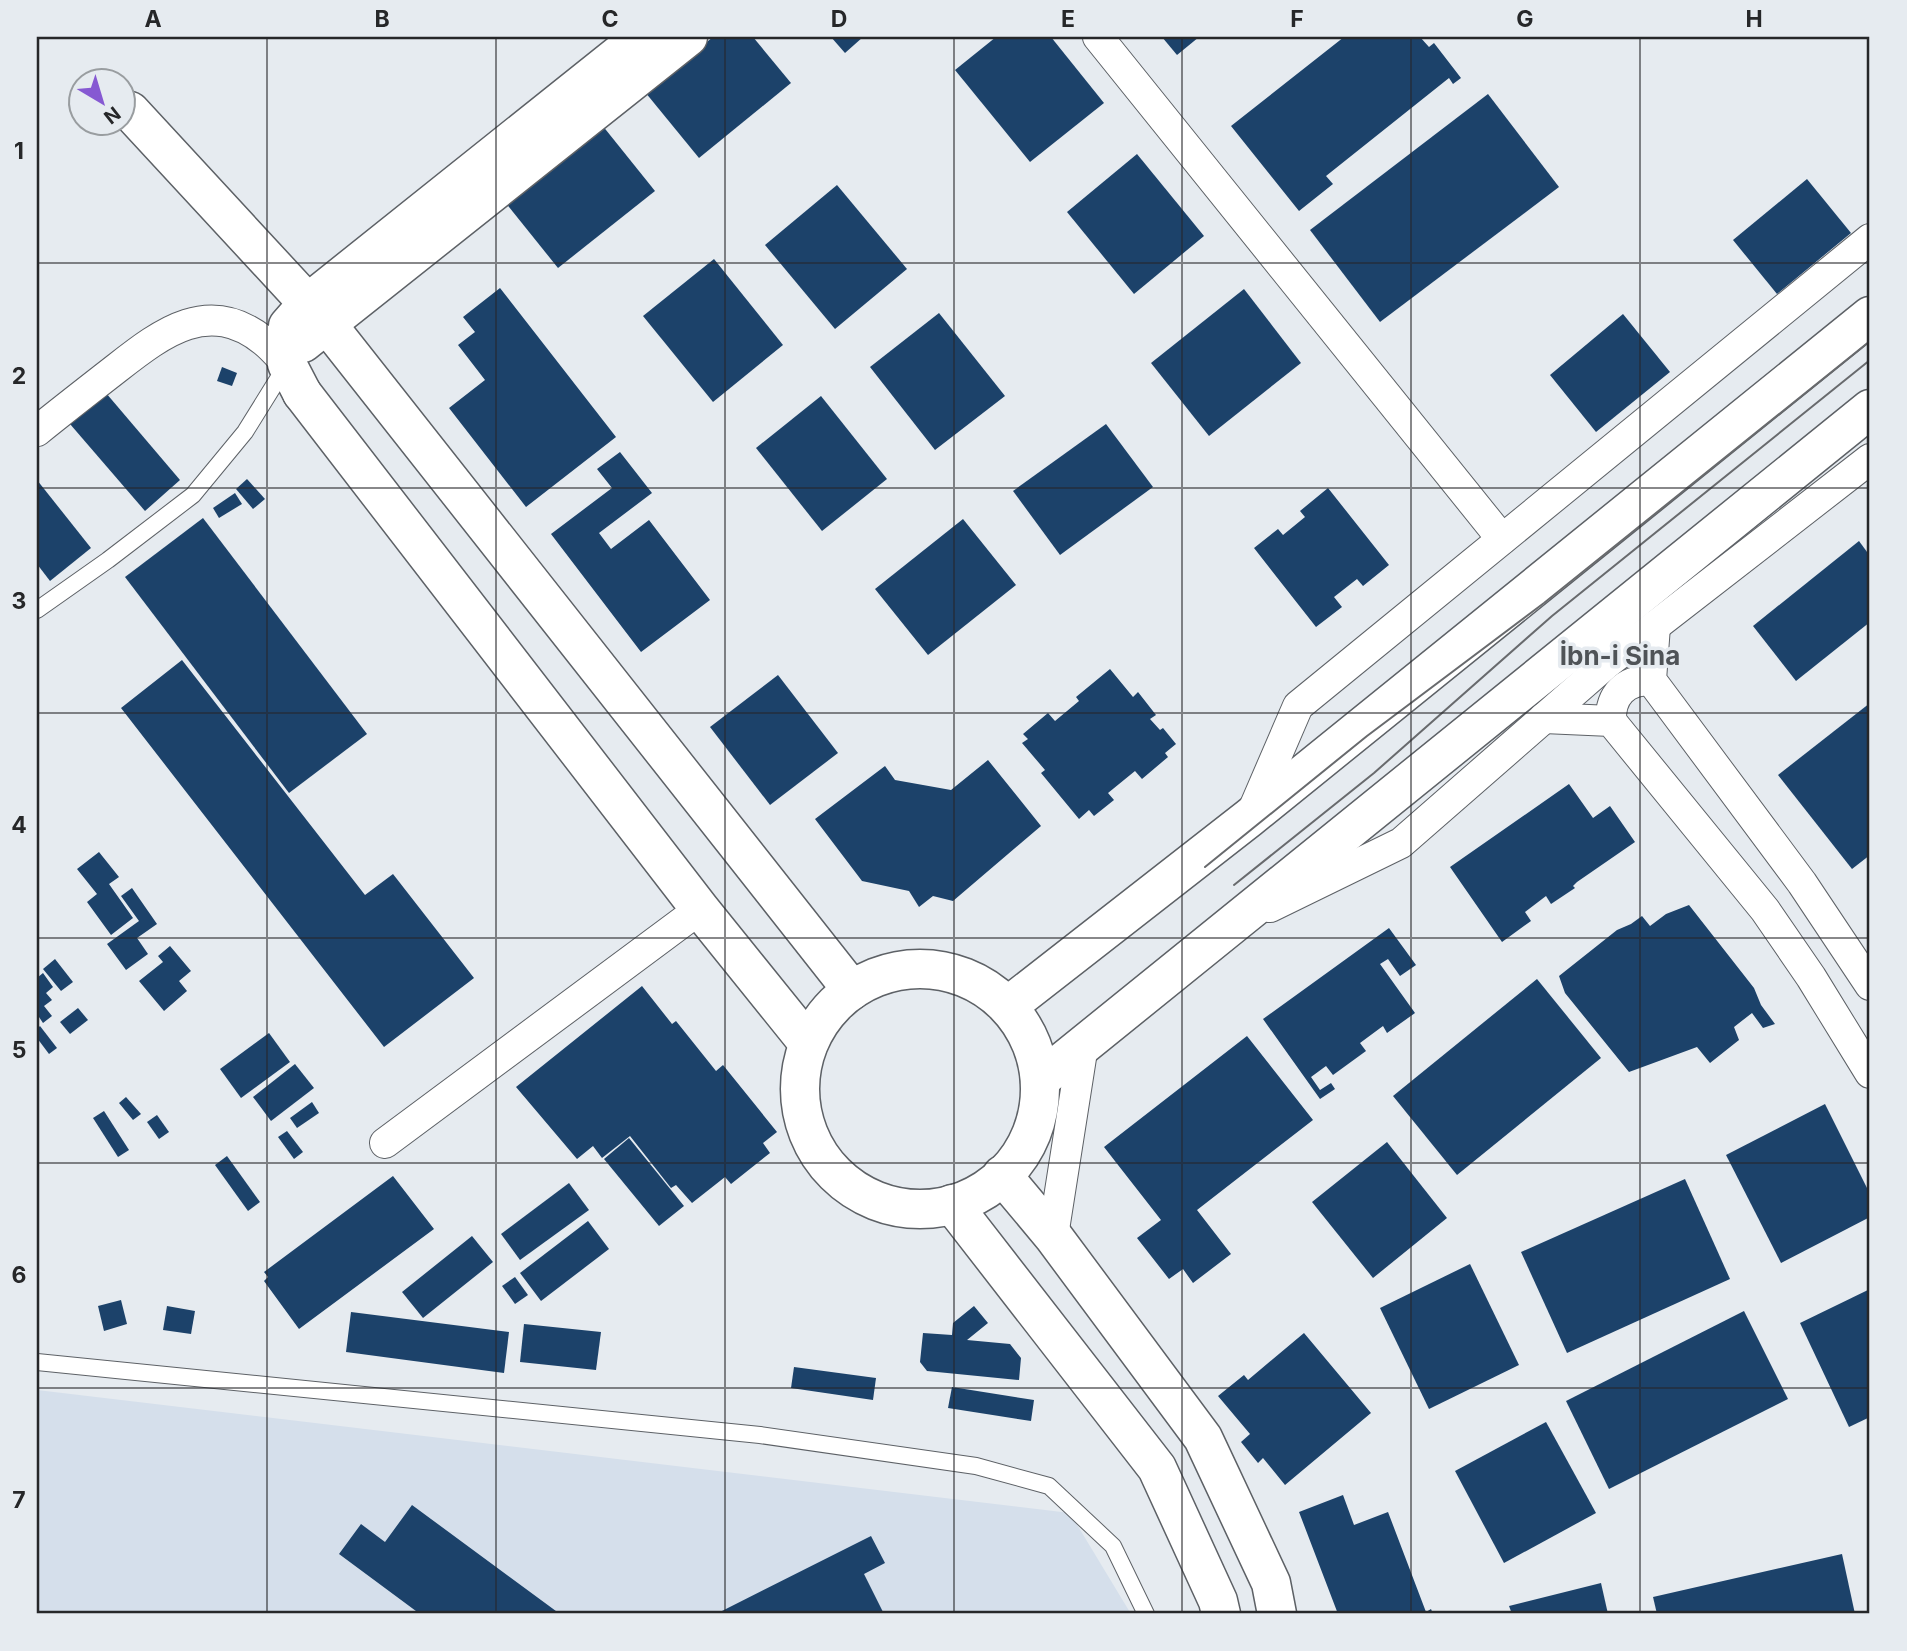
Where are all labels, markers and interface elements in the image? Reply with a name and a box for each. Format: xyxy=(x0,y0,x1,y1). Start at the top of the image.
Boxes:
text: A xyxy=(144,5,162,33)
text: B xyxy=(374,5,390,33)
text: C xyxy=(601,5,619,33)
text: D xyxy=(831,5,847,33)
text: E xyxy=(1061,5,1075,33)
text: F xyxy=(1290,5,1304,33)
text: G xyxy=(1516,5,1534,33)
text: H xyxy=(1745,5,1763,33)
north arrow xyxy=(66,66,136,136)
text: N xyxy=(99,101,125,129)
text: 1 xyxy=(14,137,24,165)
text: 2 xyxy=(12,362,26,390)
text: 3 xyxy=(12,587,26,615)
district label: İbn-i Sina xyxy=(1560,640,1680,671)
text: 4 xyxy=(11,811,27,839)
text: 5 xyxy=(12,1036,26,1064)
text: 6 xyxy=(12,1261,26,1289)
text: 7 xyxy=(12,1486,26,1514)

